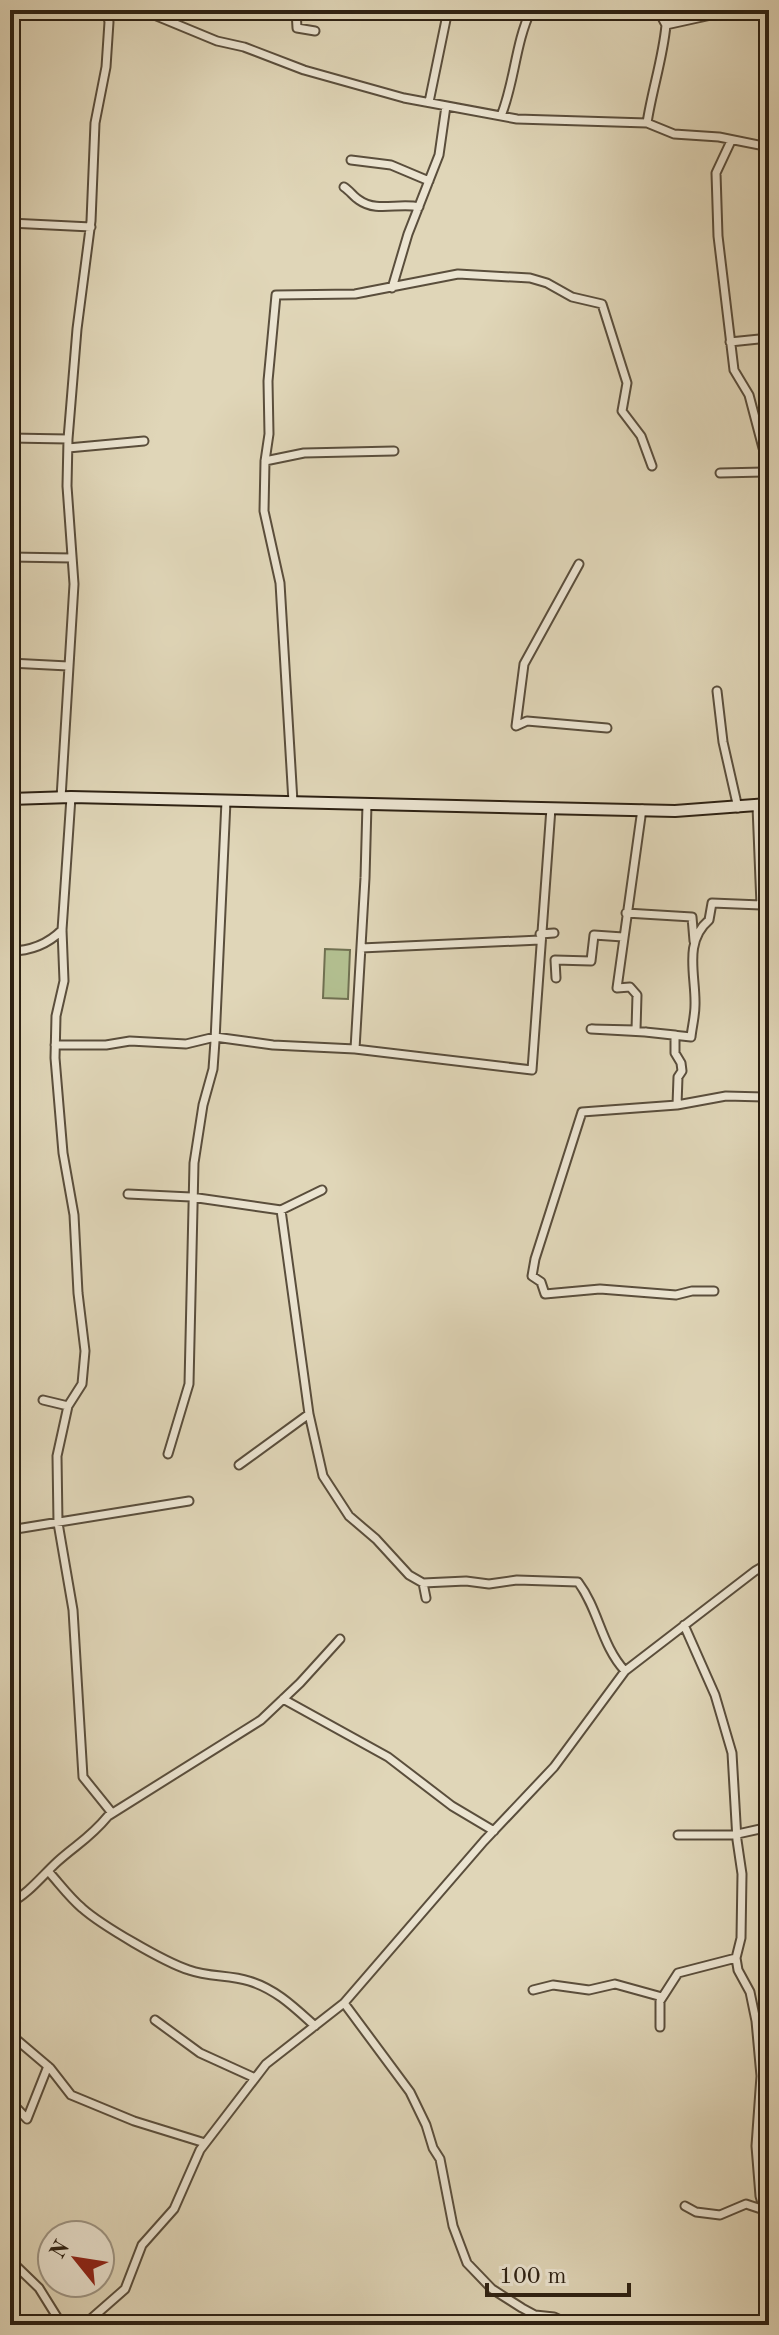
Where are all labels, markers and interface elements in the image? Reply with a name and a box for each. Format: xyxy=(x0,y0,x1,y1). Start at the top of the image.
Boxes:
north arrow xyxy=(36,2219,116,2299)
text: N xyxy=(47,2237,74,2263)
scale bar xyxy=(487,2247,629,2297)
text: 100 m xyxy=(499,2265,567,2289)

